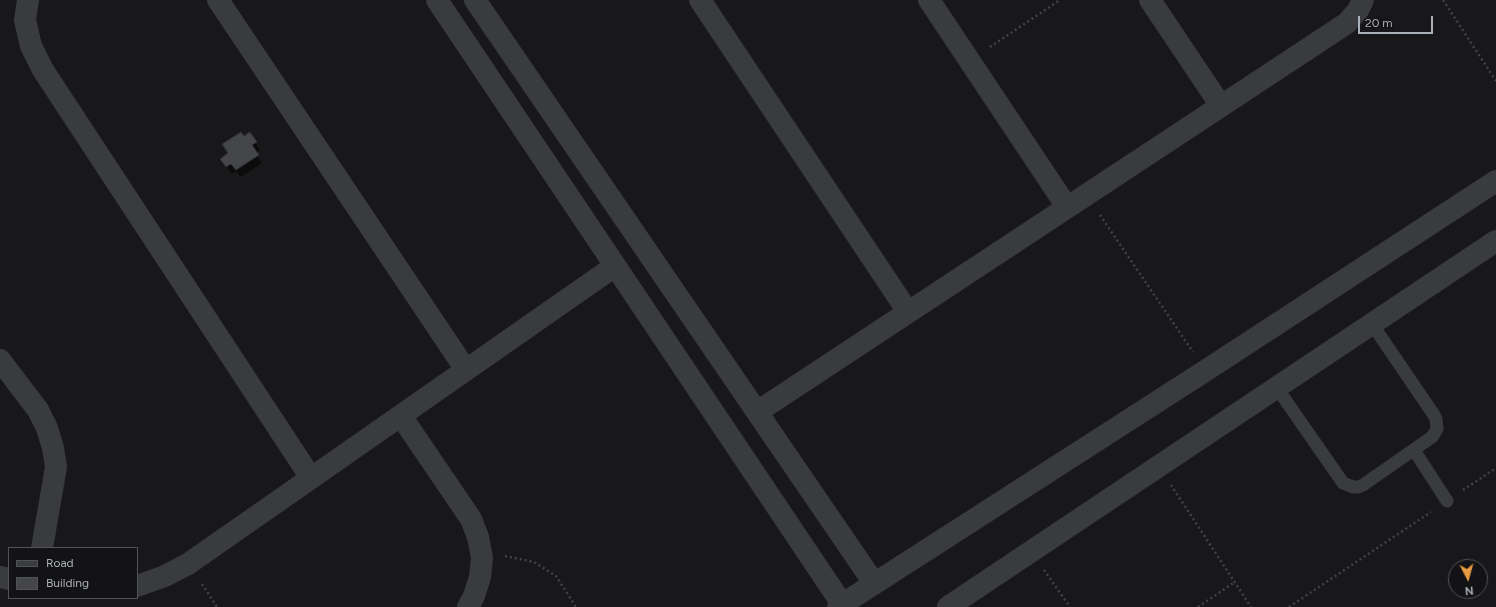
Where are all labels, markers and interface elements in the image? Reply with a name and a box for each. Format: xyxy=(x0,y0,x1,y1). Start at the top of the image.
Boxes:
scale bar xyxy=(1360,8,1435,34)
text: 20 m xyxy=(1365,16,1393,30)
legend xyxy=(8,547,138,599)
text: Road xyxy=(46,556,74,570)
north arrow xyxy=(1448,559,1488,599)
text: Building xyxy=(46,576,89,590)
text: N xyxy=(1464,584,1474,597)

